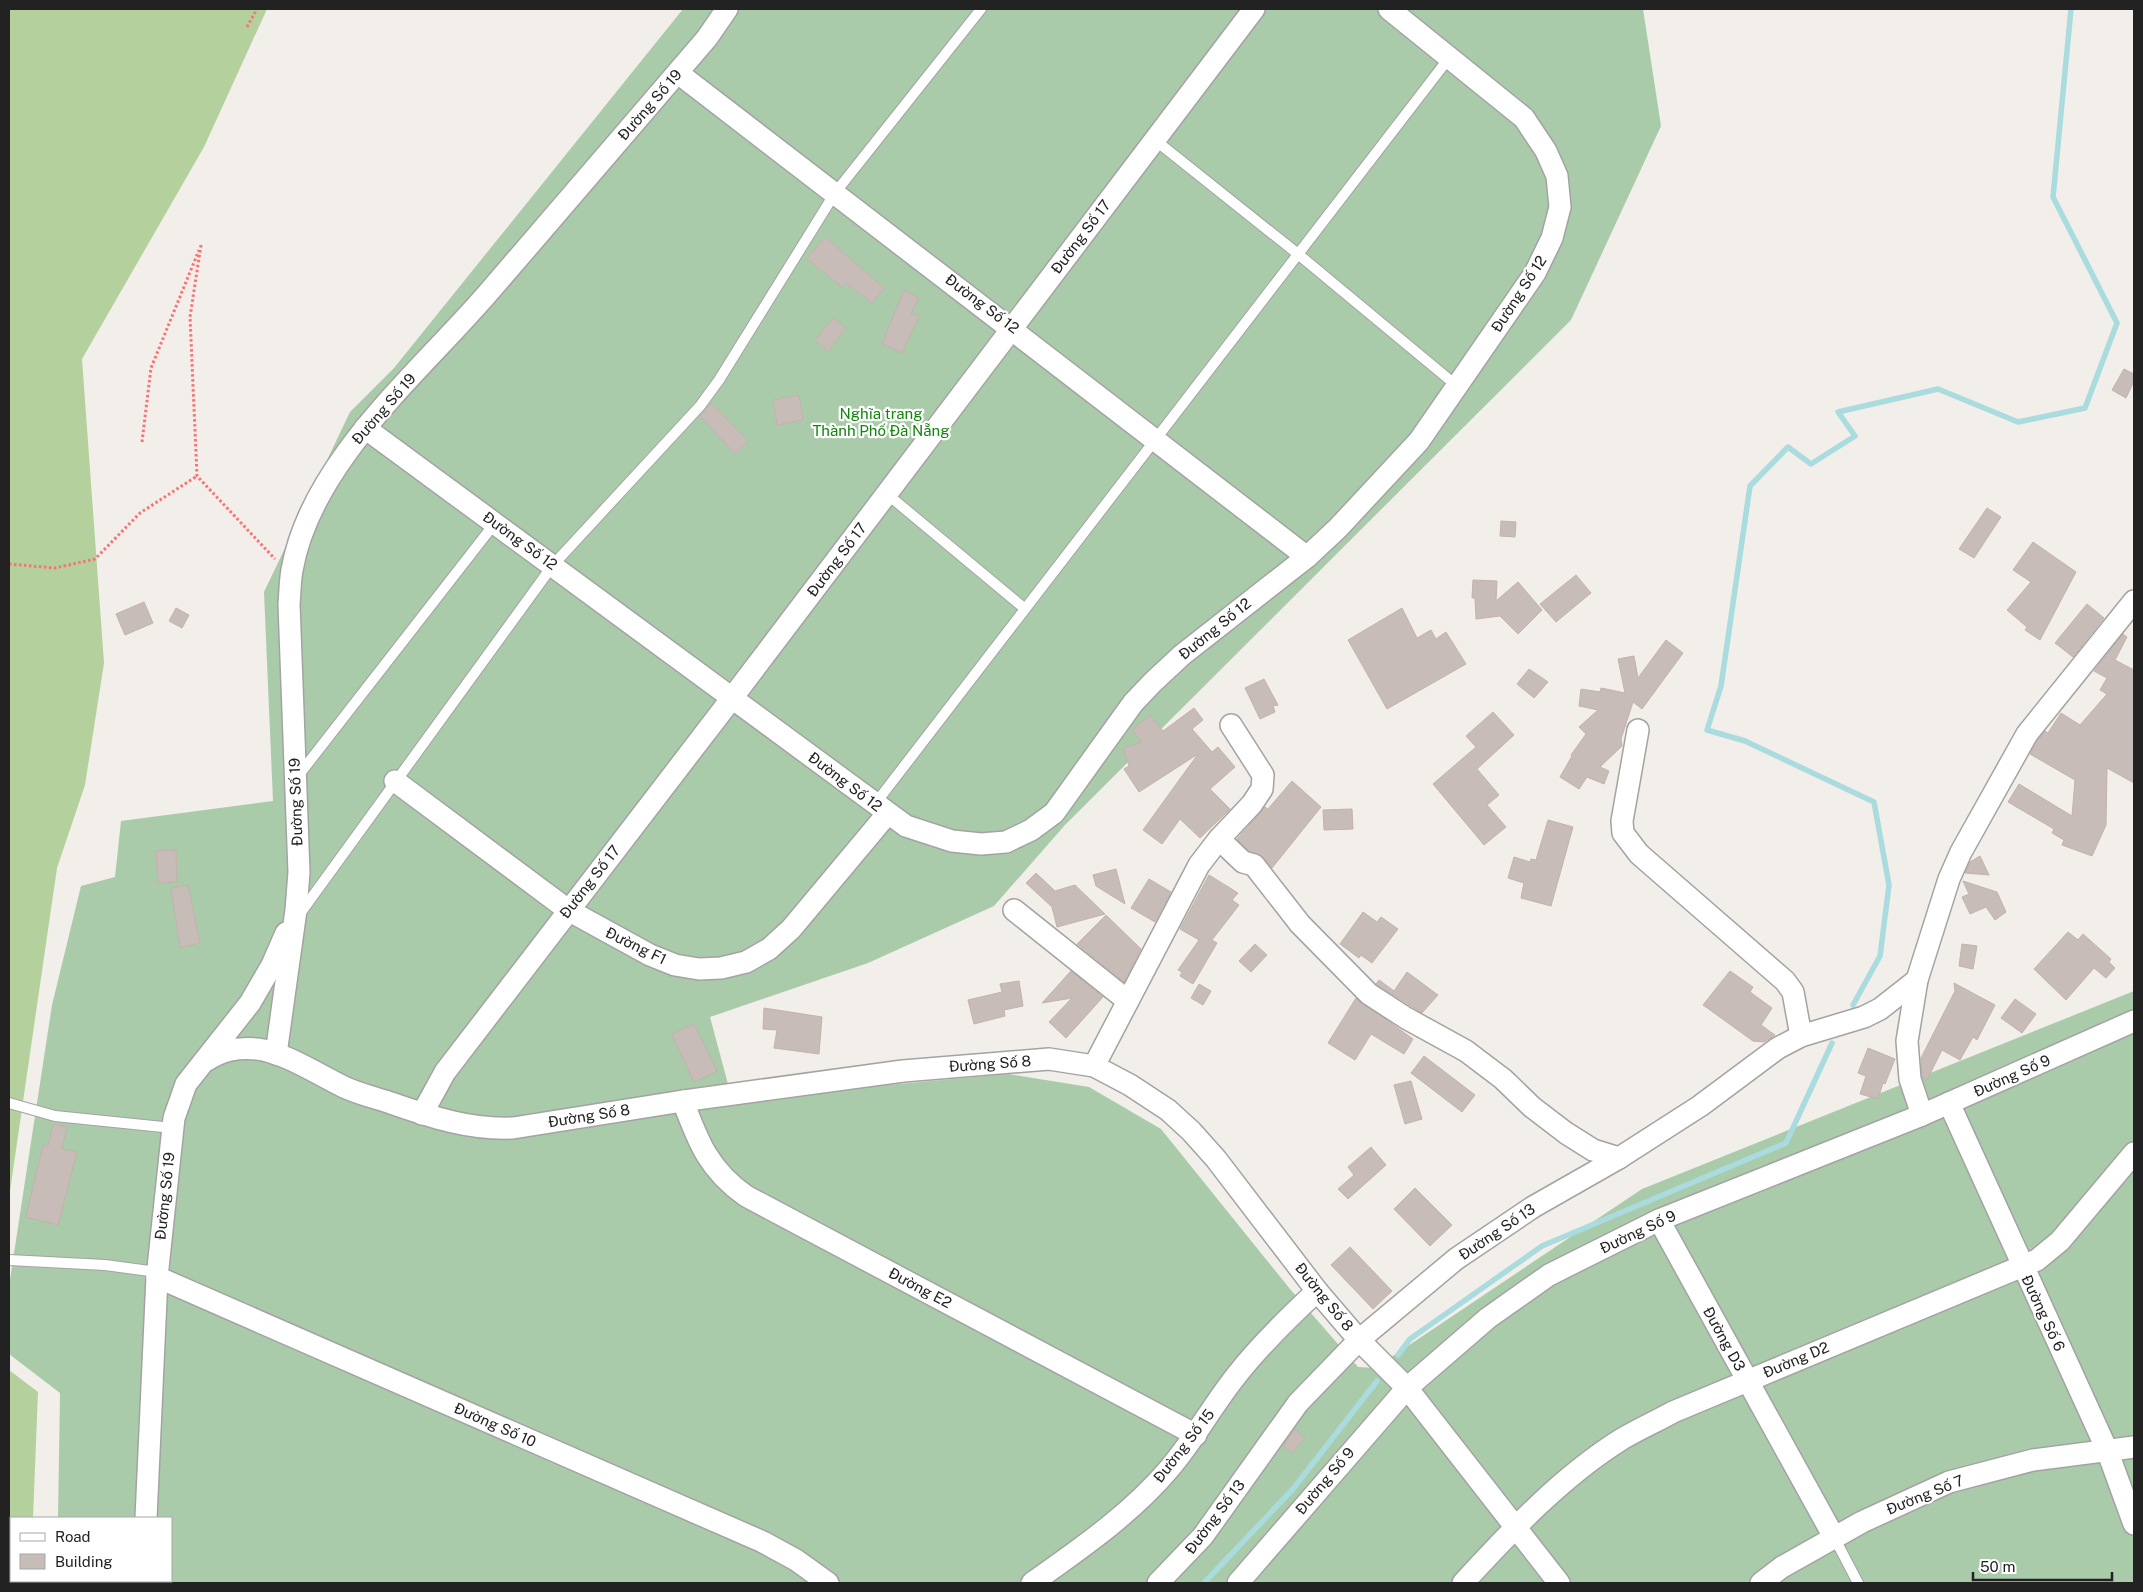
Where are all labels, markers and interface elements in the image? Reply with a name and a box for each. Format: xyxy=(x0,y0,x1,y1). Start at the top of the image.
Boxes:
street label: Đường Số 19 xyxy=(614,66,685,144)
street label: Đường Số 17 xyxy=(1047,196,1114,277)
street label: Đường Số 12 xyxy=(1488,252,1550,335)
street label: Đường Số 12 xyxy=(942,270,1023,337)
street label: Đường Số 19 xyxy=(348,370,419,448)
park label: Nghĩa trang Thành Phố Đà Nẵng xyxy=(812,405,950,439)
street label: Đường Số 12 xyxy=(480,508,561,573)
street label: Đường Số 17 xyxy=(803,519,870,600)
street label: Đường Số 12 xyxy=(1175,594,1254,663)
street label: Đường Số 12 xyxy=(805,748,886,815)
street label: Đường Số 19 xyxy=(285,758,306,846)
street label: Đường Số 17 xyxy=(556,842,623,922)
street label: Đường F1 xyxy=(603,923,669,968)
street label: Đường Số 9 xyxy=(1971,1051,2053,1100)
street label: Đường Số 8 xyxy=(948,1052,1032,1075)
street label: Đường Số 8 xyxy=(547,1101,631,1130)
street label: Đường Số 19 xyxy=(151,1151,178,1241)
street label: Đường Số 13 xyxy=(1455,1200,1538,1263)
street label: Đường Số 9 xyxy=(1597,1206,1679,1257)
street label: Đường Số 8 xyxy=(1292,1259,1357,1334)
street label: Đường E2 xyxy=(886,1264,955,1311)
street label: Đường Số 6 xyxy=(2018,1272,2069,1354)
street label: Đường D3 xyxy=(1700,1304,1749,1374)
street label: Đường D2 xyxy=(1760,1338,1831,1381)
street label: Đường Số 10 xyxy=(452,1399,539,1450)
street label: Đường Số 15 xyxy=(1150,1406,1218,1486)
street label: Đường Số 9 xyxy=(1292,1444,1358,1518)
street label: Đường Số 7 xyxy=(1884,1471,1966,1518)
street label: Đường Số 13 xyxy=(1181,1476,1248,1557)
legend xyxy=(10,1517,172,1582)
text: Road xyxy=(55,1528,91,1545)
scale bar xyxy=(1973,1550,2112,1582)
text: Building xyxy=(55,1553,113,1570)
text: 50 m xyxy=(1980,1558,2015,1575)

